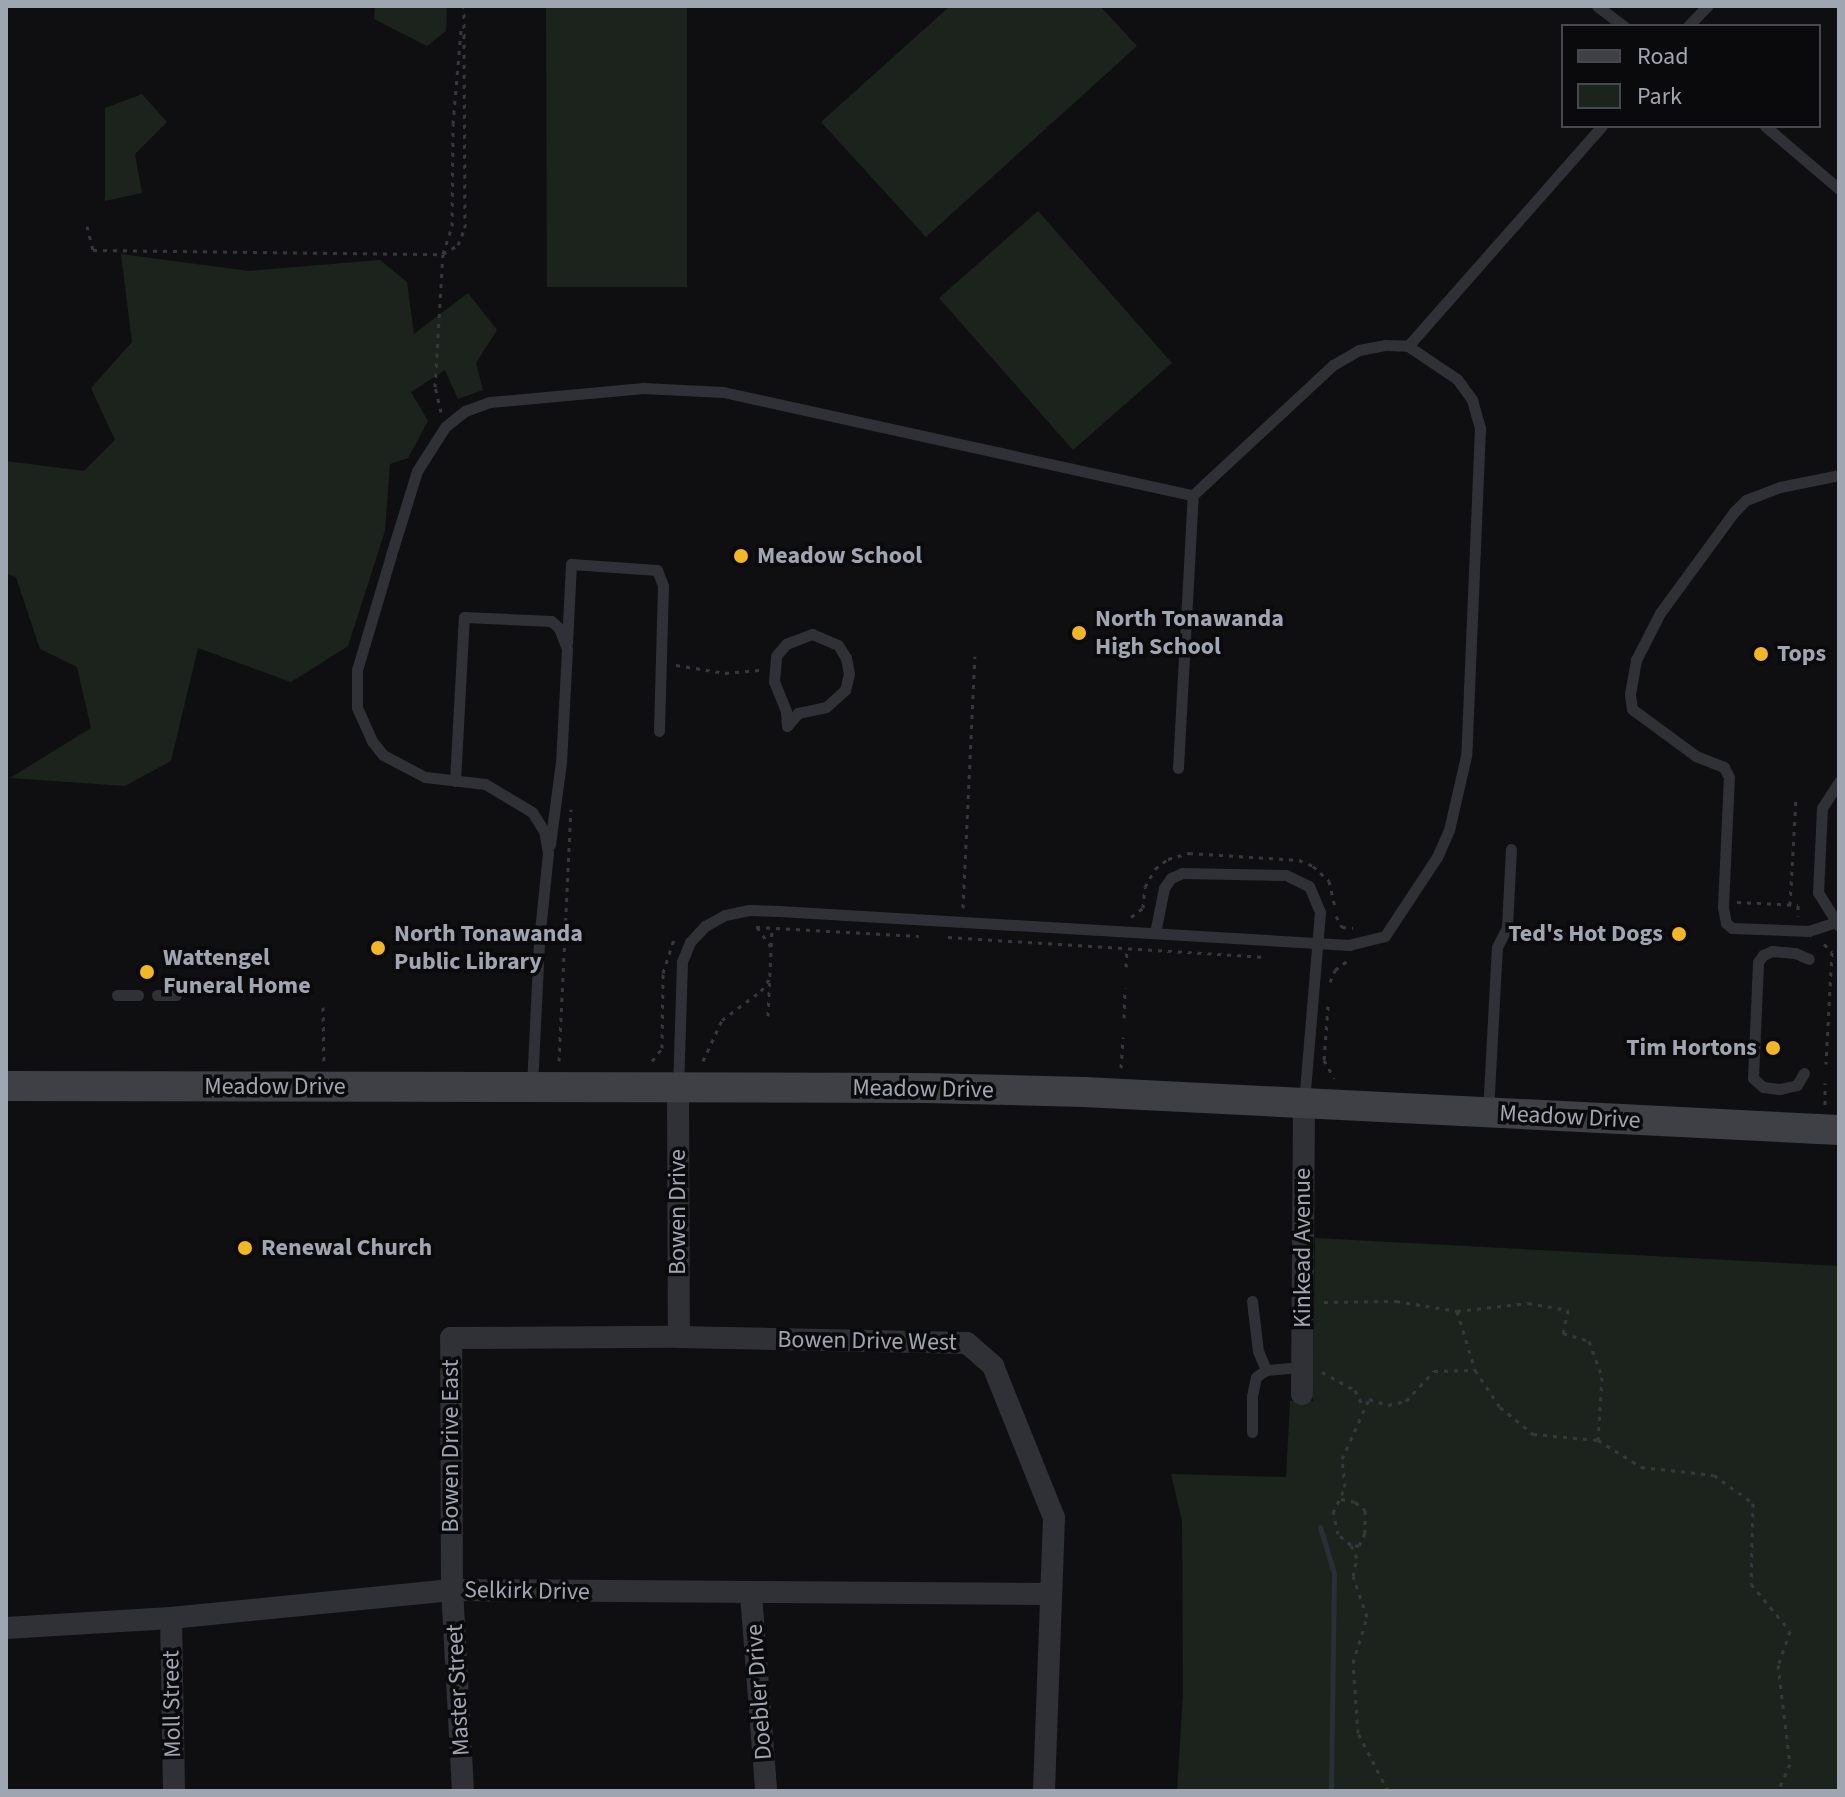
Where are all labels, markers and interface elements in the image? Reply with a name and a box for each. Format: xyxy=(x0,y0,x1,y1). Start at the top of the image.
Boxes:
legend xyxy=(1561,24,1821,128)
text: Road xyxy=(1637,39,1689,74)
text: Park xyxy=(1637,79,1682,114)
place label: Meadow School xyxy=(757,542,922,570)
marker: Meadow School xyxy=(732,547,750,565)
place label: North Tonawanda High School xyxy=(1095,605,1284,661)
marker: North Tonawanda High School xyxy=(1070,624,1088,642)
place label: Tops xyxy=(1777,640,1826,668)
marker: Tops xyxy=(1752,645,1770,663)
place label: North Tonawanda Public Library xyxy=(394,920,583,976)
place label: Ted's Hot Dogs xyxy=(1508,920,1663,948)
marker: Ted's Hot Dogs xyxy=(1670,925,1688,943)
marker: North Tonawanda Public Library xyxy=(369,939,387,957)
place label: Wattengel Funeral Home xyxy=(163,944,311,1000)
marker: Wattengel Funeral Home xyxy=(138,963,156,981)
place label: Tim Hortons xyxy=(1626,1034,1757,1062)
marker: Tim Hortons xyxy=(1764,1039,1782,1057)
street label: Meadow Drive xyxy=(204,1073,346,1101)
street label: Meadow Drive xyxy=(852,1073,994,1105)
street label: Meadow Drive xyxy=(1499,1099,1641,1135)
street label: Bowen Drive xyxy=(664,1149,692,1275)
street label: Kinkead Avenue xyxy=(1289,1168,1317,1328)
place label: Renewal Church xyxy=(261,1234,432,1262)
marker: Renewal Church xyxy=(236,1239,254,1257)
street label: Bowen Drive West xyxy=(777,1325,957,1357)
street label: Bowen Drive East xyxy=(437,1359,465,1533)
street label: Selkirk Drive xyxy=(464,1576,590,1606)
street label: Master Street xyxy=(440,1623,476,1757)
street label: Doebler Drive xyxy=(740,1623,778,1761)
street label: Moll Street xyxy=(157,1650,187,1758)

